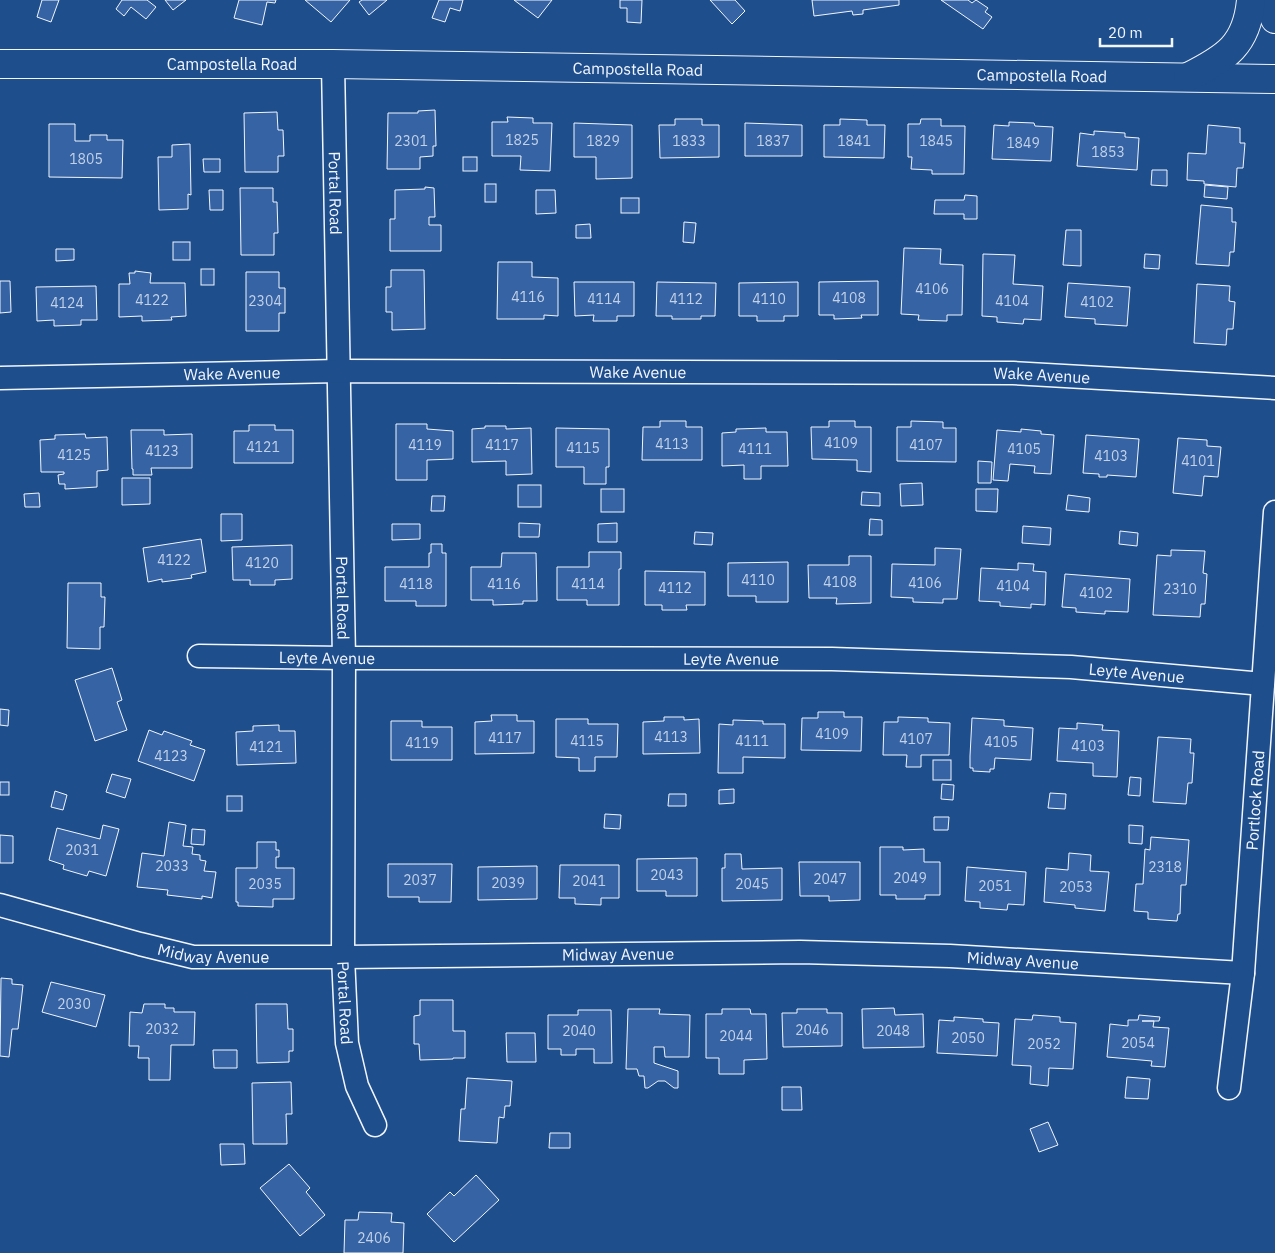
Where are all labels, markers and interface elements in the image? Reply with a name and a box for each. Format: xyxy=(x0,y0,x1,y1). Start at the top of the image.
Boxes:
scale bar xyxy=(1100,15,1172,47)
text: 20 m xyxy=(1108,23,1143,42)
street label: Campostella Road xyxy=(167,54,297,74)
street label: Campostella Road xyxy=(573,58,703,80)
street label: Campostella Road xyxy=(976,64,1107,86)
house number: 1825 xyxy=(505,131,539,149)
house number: 2301 xyxy=(394,132,428,150)
house number: 1829 xyxy=(586,132,620,150)
house number: 1833 xyxy=(672,132,706,150)
house number: 1837 xyxy=(756,132,790,150)
house number: 1841 xyxy=(837,132,871,150)
house number: 1845 xyxy=(919,132,953,150)
house number: 1849 xyxy=(1006,134,1040,152)
house number: 1853 xyxy=(1091,143,1125,161)
house number: 1805 xyxy=(69,150,103,168)
street label: Portal Road xyxy=(325,151,346,235)
house number: 4106 xyxy=(915,280,949,298)
house number: 4116 xyxy=(511,288,545,306)
house number: 4108 xyxy=(832,289,866,307)
house number: 4114 xyxy=(587,290,621,308)
house number: 4112 xyxy=(669,290,703,308)
house number: 4110 xyxy=(752,290,786,308)
house number: 4122 xyxy=(135,291,169,309)
house number: 2304 xyxy=(248,292,282,310)
house number: 4104 xyxy=(995,292,1029,310)
house number: 4102 xyxy=(1080,293,1114,311)
house number: 4124 xyxy=(50,294,84,312)
street label: Wake Avenue xyxy=(183,362,281,384)
street label: Wake Avenue xyxy=(589,362,687,382)
street label: Wake Avenue xyxy=(993,363,1091,387)
house number: 4109 xyxy=(824,434,858,452)
house number: 4113 xyxy=(655,435,689,453)
house number: 4119 xyxy=(408,436,442,454)
house number: 4117 xyxy=(485,436,519,454)
house number: 4107 xyxy=(909,436,943,454)
house number: 4121 xyxy=(246,438,280,456)
house number: 4115 xyxy=(566,439,600,457)
house number: 4111 xyxy=(738,440,772,458)
house number: 4105 xyxy=(1007,440,1041,458)
house number: 4123 xyxy=(145,442,179,460)
house number: 4125 xyxy=(57,446,91,464)
house number: 4103 xyxy=(1094,447,1128,465)
house number: 4101 xyxy=(1181,452,1215,470)
house number: 4122 xyxy=(157,551,191,569)
house number: 4120 xyxy=(245,554,279,572)
street label: Portal Road xyxy=(332,556,354,640)
house number: 4110 xyxy=(741,571,775,589)
house number: 4108 xyxy=(823,573,857,591)
house number: 4106 xyxy=(908,574,942,592)
house number: 4118 xyxy=(399,575,433,593)
house number: 4116 xyxy=(487,575,521,593)
house number: 4114 xyxy=(571,575,605,593)
house number: 4104 xyxy=(996,577,1030,595)
house number: 4112 xyxy=(658,579,692,597)
house number: 2310 xyxy=(1163,580,1197,598)
house number: 4102 xyxy=(1079,584,1113,602)
street label: Leyte Avenue xyxy=(279,647,375,668)
street label: Leyte Avenue xyxy=(683,649,779,669)
street label: Leyte Avenue xyxy=(1088,659,1186,687)
house number: 4109 xyxy=(815,725,849,743)
house number: 4113 xyxy=(654,728,688,746)
house number: 4117 xyxy=(488,729,522,747)
house number: 4107 xyxy=(899,730,933,748)
house number: 4115 xyxy=(570,732,604,750)
house number: 4111 xyxy=(735,732,769,750)
house number: 4105 xyxy=(984,733,1018,751)
house number: 4119 xyxy=(405,734,439,752)
house number: 4103 xyxy=(1071,737,1105,755)
house number: 4121 xyxy=(249,738,283,756)
house number: 4123 xyxy=(154,747,188,765)
street label: Portlock Road xyxy=(1242,750,1268,851)
house number: 2031 xyxy=(65,841,99,859)
house number: 2033 xyxy=(155,857,189,875)
house number: 2318 xyxy=(1148,858,1182,876)
house number: 2043 xyxy=(650,866,684,884)
house number: 2049 xyxy=(893,869,927,887)
house number: 2047 xyxy=(813,870,847,888)
house number: 2037 xyxy=(403,871,437,889)
house number: 2041 xyxy=(572,872,606,890)
house number: 2039 xyxy=(491,874,525,892)
house number: 2035 xyxy=(248,875,282,893)
house number: 2045 xyxy=(735,875,769,893)
house number: 2051 xyxy=(978,877,1012,895)
house number: 2053 xyxy=(1059,878,1093,896)
street label: Midway Avenue xyxy=(156,939,269,967)
street label: Midway Avenue xyxy=(562,943,674,965)
street label: Midway Avenue xyxy=(966,947,1080,973)
street label: Portal Road xyxy=(333,961,357,1045)
house number: 2030 xyxy=(57,995,91,1013)
house number: 2032 xyxy=(145,1020,179,1038)
house number: 2046 xyxy=(795,1021,829,1039)
house number: 2040 xyxy=(562,1022,596,1040)
house number: 2048 xyxy=(876,1022,910,1040)
house number: 2044 xyxy=(719,1027,753,1045)
house number: 2050 xyxy=(951,1029,985,1047)
house number: 2054 xyxy=(1121,1034,1155,1052)
house number: 2052 xyxy=(1027,1035,1061,1053)
house number: 2406 xyxy=(357,1229,391,1247)

